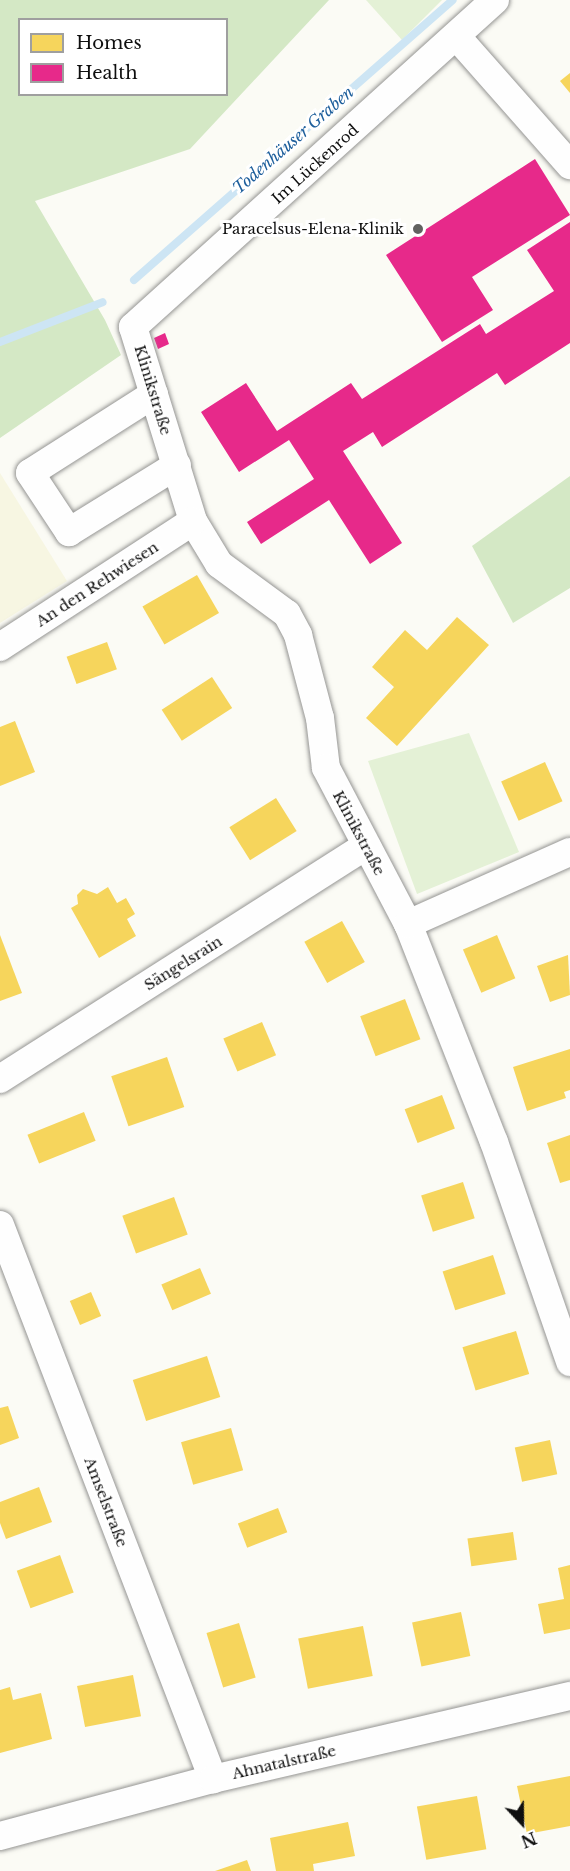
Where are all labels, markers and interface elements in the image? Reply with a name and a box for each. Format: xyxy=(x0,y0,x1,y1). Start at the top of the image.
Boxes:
legend xyxy=(18,18,228,96)
text: Homes xyxy=(76,32,142,54)
text: Health xyxy=(76,62,138,84)
water label: Todenhäuser Graben xyxy=(229,82,357,198)
street label: Im Lückenrod xyxy=(268,120,362,208)
place label: Paracelsus-Elena-Klinik xyxy=(222,220,404,238)
marker: Paracelsus-Elena-Klinik xyxy=(409,220,427,238)
street label: Klinikstraße xyxy=(131,343,175,437)
street label: An den Rehwiesen xyxy=(32,538,162,630)
street label: Klinikstraße xyxy=(329,788,389,878)
street label: Sängelsrain xyxy=(141,932,225,994)
street label: Amselstraße xyxy=(81,1455,131,1549)
street label: Ahnatalstraße xyxy=(230,1741,338,1783)
north arrow xyxy=(492,1793,552,1853)
text: N xyxy=(518,1828,539,1852)

